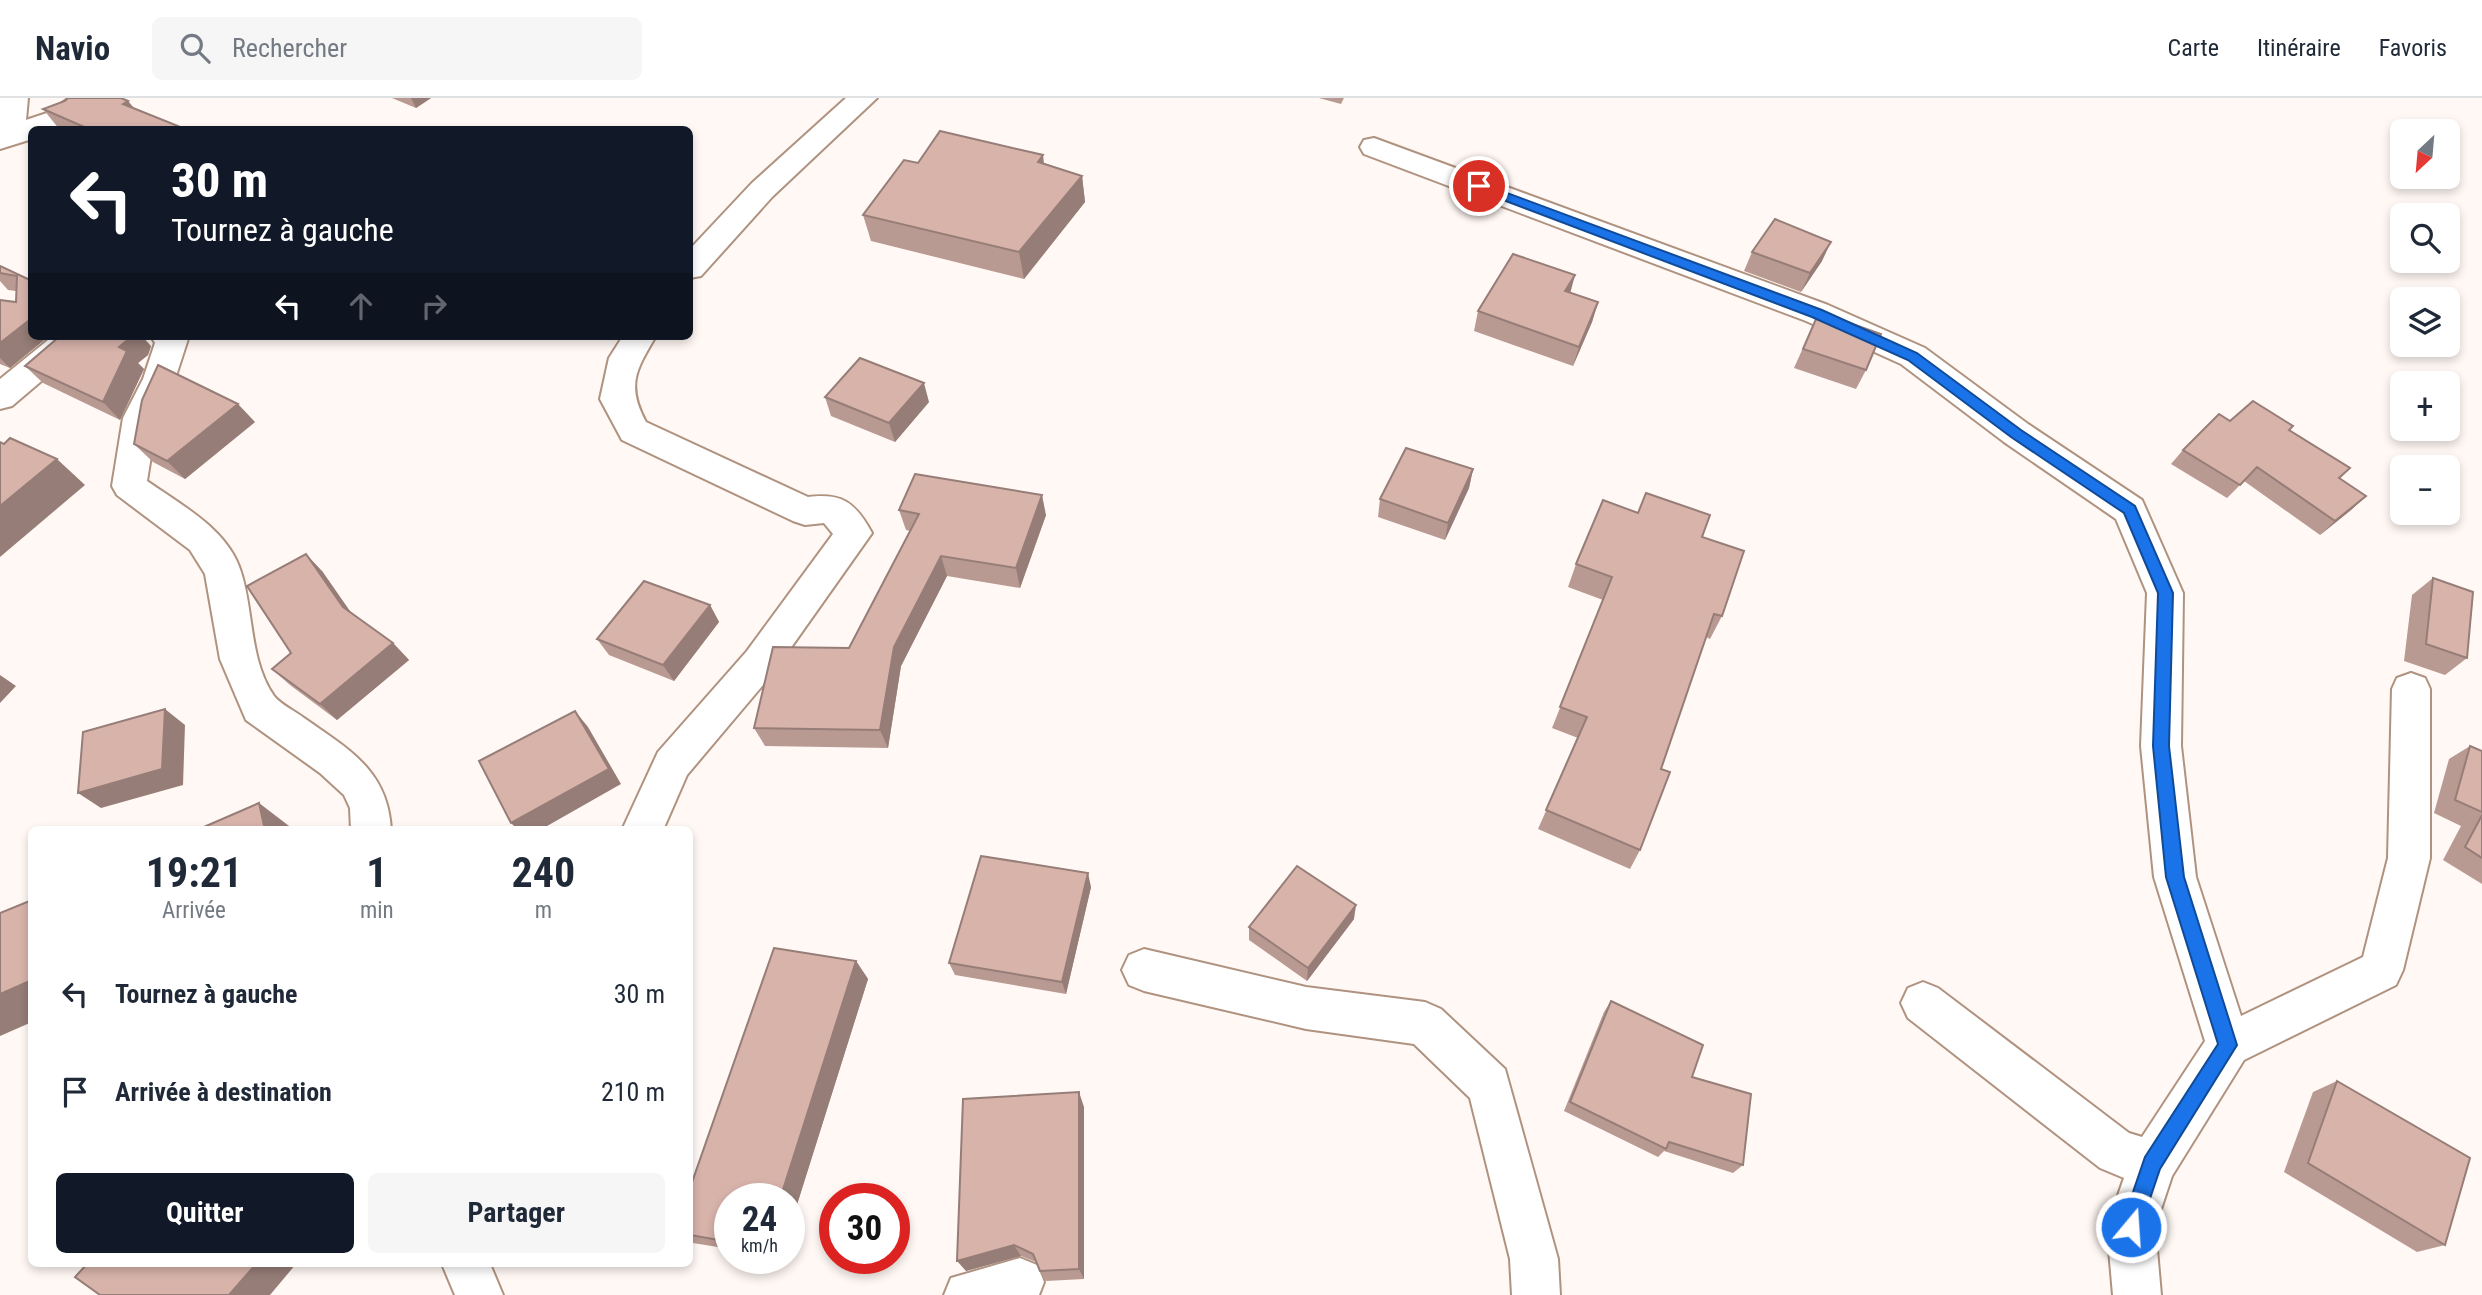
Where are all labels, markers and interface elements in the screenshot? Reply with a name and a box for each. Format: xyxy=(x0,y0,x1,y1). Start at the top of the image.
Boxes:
search box xyxy=(152,17,642,80)
text: Navio xyxy=(35,29,110,68)
icon: search xyxy=(176,29,214,67)
text: Rechercher xyxy=(232,33,347,63)
text: Carte xyxy=(2168,34,2219,62)
text: Itinéraire xyxy=(2257,34,2341,62)
text: Favoris xyxy=(2379,34,2447,62)
north arrow xyxy=(2390,119,2460,189)
map controls xyxy=(2390,119,2460,525)
text: 30 m xyxy=(171,152,268,209)
icon: left xyxy=(56,154,147,245)
pin xyxy=(1449,156,1509,216)
icon: arrive xyxy=(1460,167,1498,205)
button: search xyxy=(2390,203,2460,273)
text: Tournez à gauche xyxy=(171,211,394,249)
icon: left xyxy=(269,287,307,325)
icon: ahead xyxy=(342,287,380,325)
icon: right xyxy=(415,287,453,325)
button: layers xyxy=(2390,287,2460,357)
button: + xyxy=(2390,371,2460,441)
button: − xyxy=(2390,455,2460,525)
text: 19:21 xyxy=(146,848,242,897)
text: 1 xyxy=(366,848,387,897)
text: 240 xyxy=(511,848,575,897)
text: Arrivée xyxy=(162,897,226,924)
text: min xyxy=(360,897,394,924)
text: m xyxy=(535,897,552,924)
icon: left xyxy=(56,975,94,1013)
text: Tournez à gauche xyxy=(115,979,297,1009)
text: 30 m xyxy=(614,979,665,1009)
icon: arrive xyxy=(56,1073,94,1111)
text: Arrivée à destination xyxy=(115,1077,332,1107)
text: 210 m xyxy=(601,1077,665,1107)
button: Quitter xyxy=(56,1173,354,1253)
button: Partager xyxy=(368,1173,665,1253)
speed limit sign: 30 xyxy=(819,1183,910,1274)
position arrow xyxy=(2094,1190,2168,1264)
text: 24 xyxy=(742,1199,777,1240)
text: km/h xyxy=(741,1235,778,1256)

